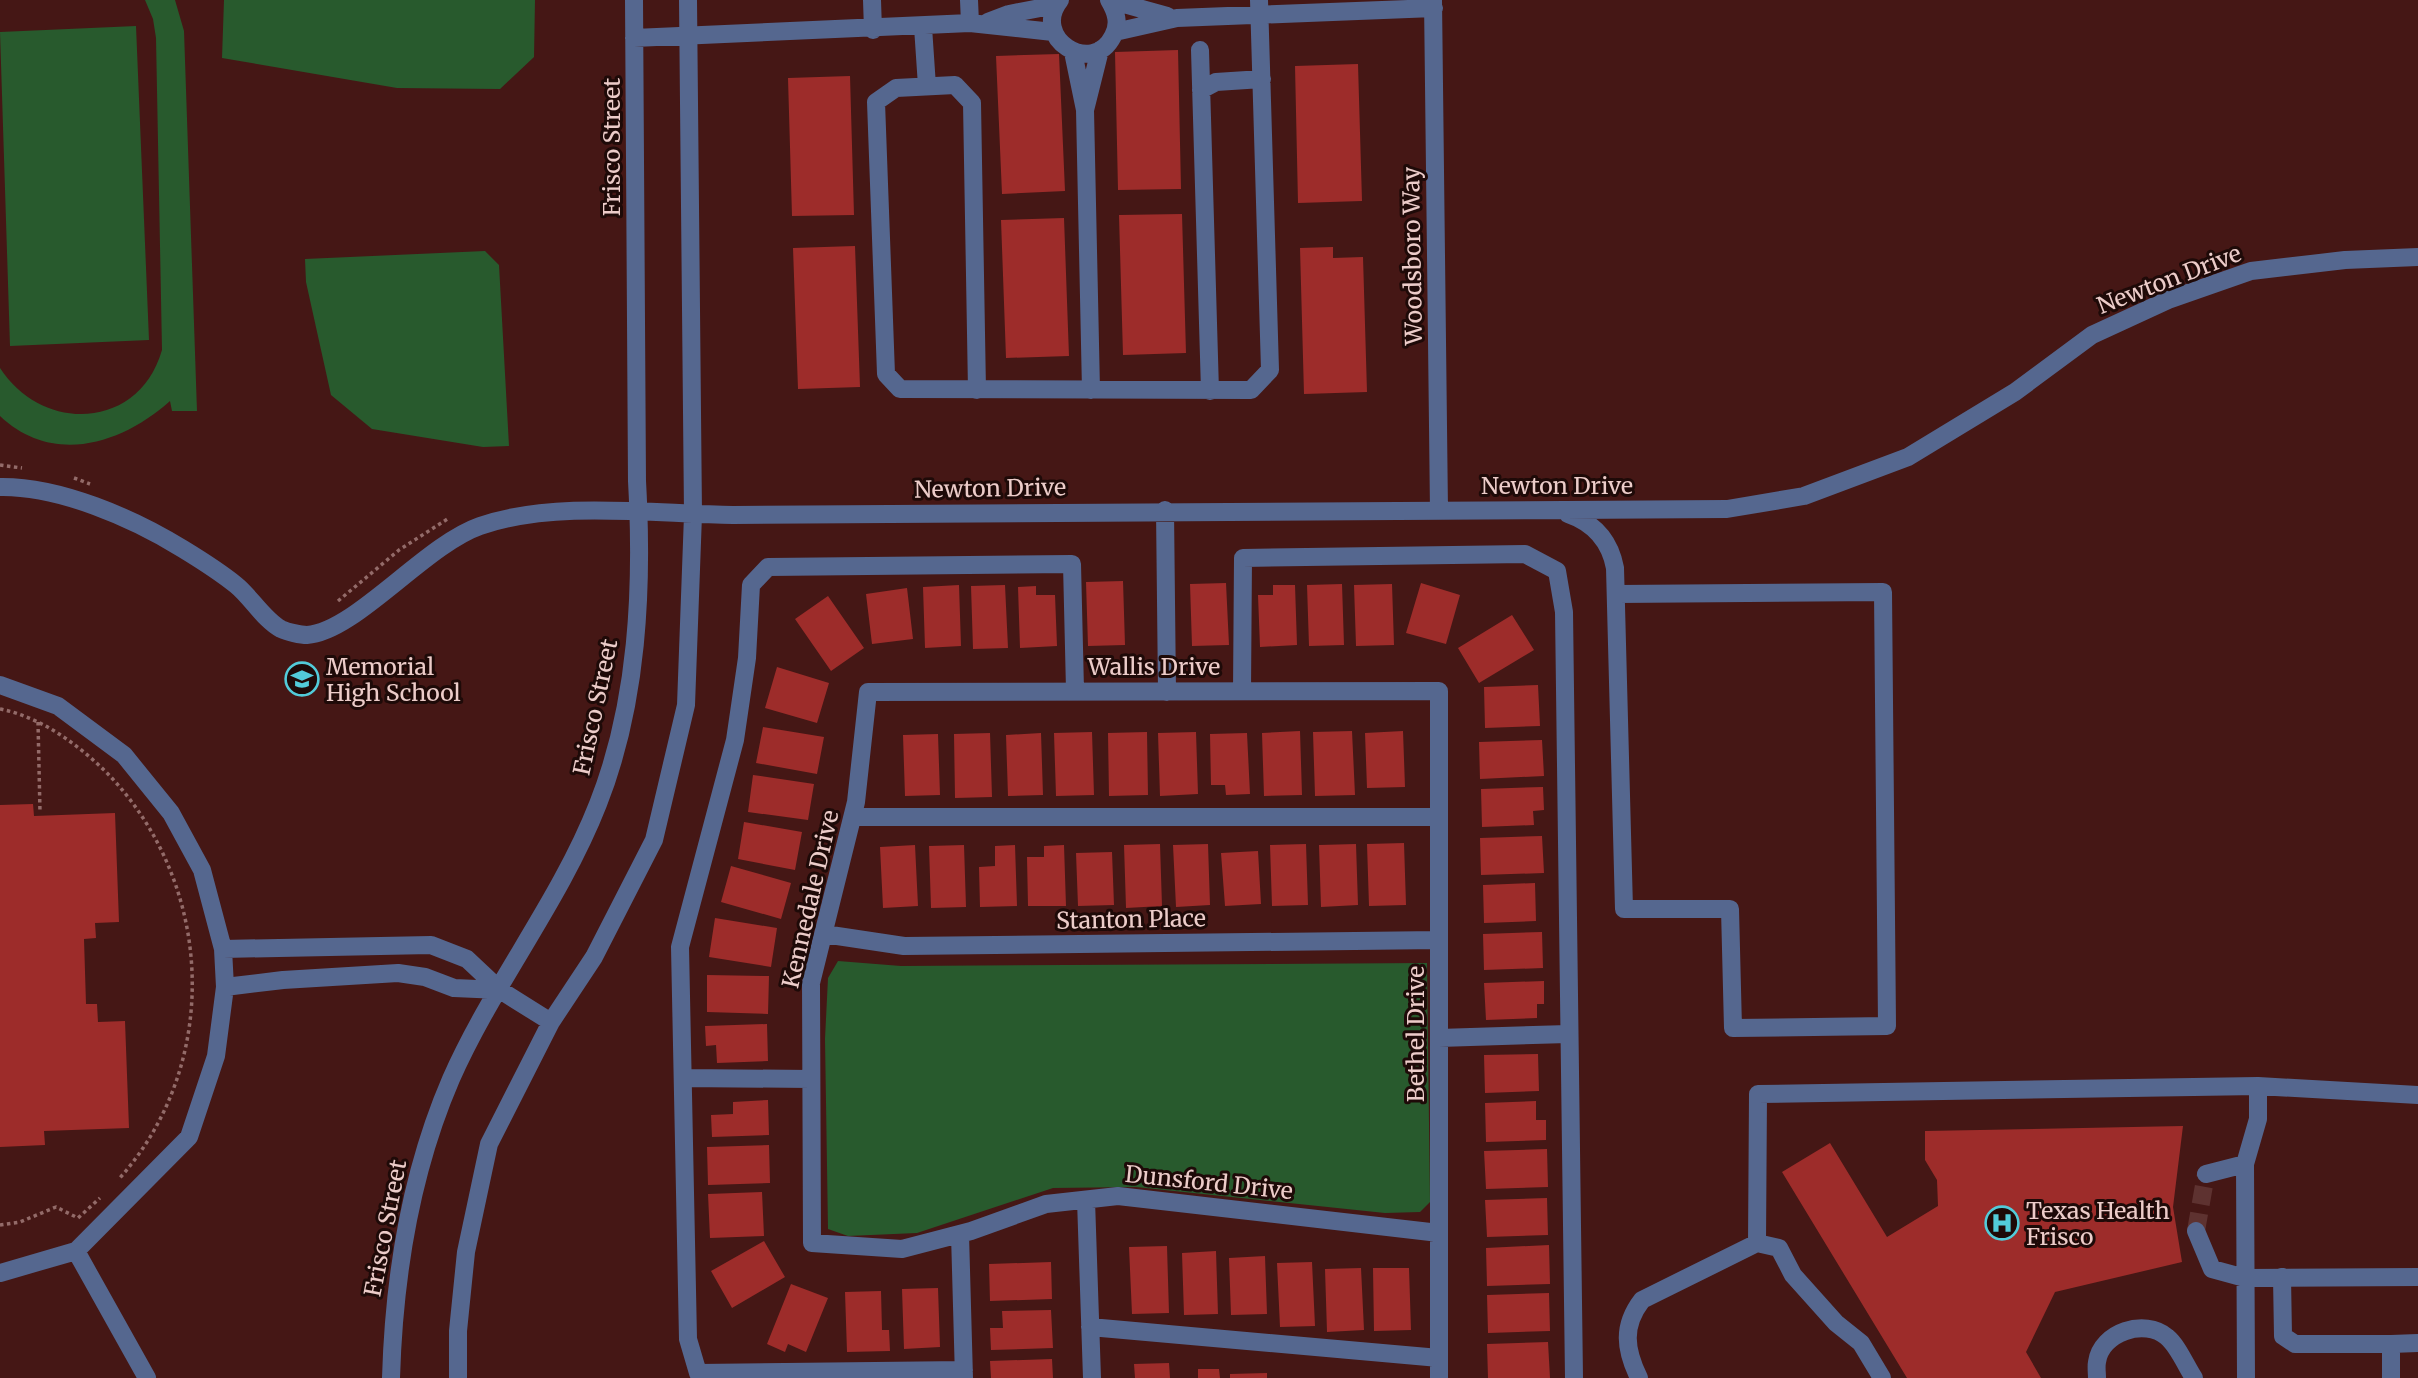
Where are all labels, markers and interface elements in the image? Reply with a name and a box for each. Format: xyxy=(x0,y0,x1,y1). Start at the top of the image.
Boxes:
street label: Frisco Street xyxy=(597,78,626,216)
street label: Woodsboro Way xyxy=(1396,166,1428,346)
street label: Newton Drive xyxy=(2093,238,2245,320)
street label: Newton Drive xyxy=(1481,471,1633,500)
street label: Newton Drive xyxy=(914,472,1066,504)
street label: Frisco Street xyxy=(566,636,624,778)
place label: Memorial High School xyxy=(326,652,461,707)
street label: Wallis Drive xyxy=(1087,652,1220,681)
school or university icon: Memorial High School xyxy=(283,660,321,698)
street label: Kennedale Drive xyxy=(775,807,845,991)
street label: Stanton Place xyxy=(1056,903,1206,935)
street label: Bethel Drive xyxy=(1401,966,1430,1102)
street label: Frisco Street xyxy=(358,1157,412,1299)
street label: Dunsford Drive xyxy=(1124,1159,1294,1205)
place label: Texas Health Frisco xyxy=(2026,1196,2170,1251)
hospital icon: Texas Health Frisco xyxy=(1983,1204,2021,1242)

